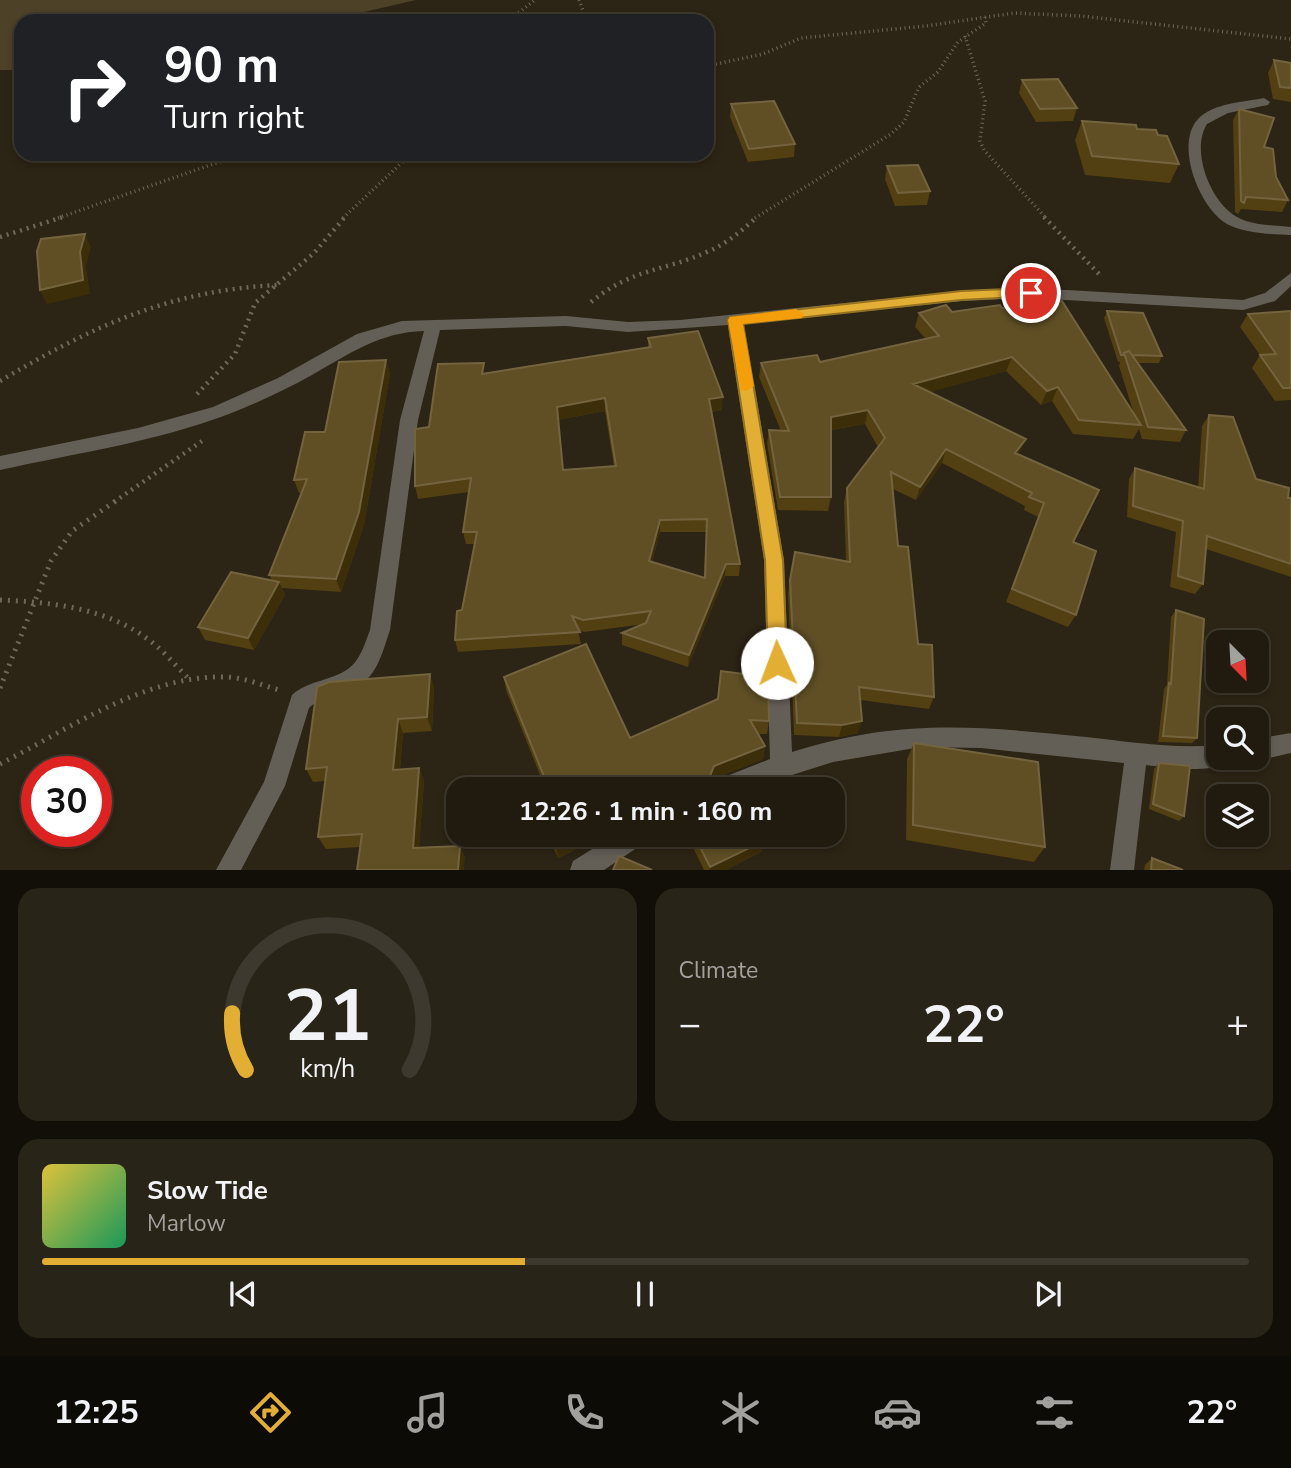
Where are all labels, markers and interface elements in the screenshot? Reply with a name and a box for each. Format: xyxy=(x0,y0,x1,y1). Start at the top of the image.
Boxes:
text: 90 m xyxy=(164,32,279,99)
icon: right xyxy=(49,42,140,133)
text: Turn right xyxy=(164,96,304,139)
pin xyxy=(1001,263,1061,323)
icon: arrive xyxy=(1012,274,1050,312)
position arrow xyxy=(740,626,814,700)
north arrow xyxy=(1206,630,1269,693)
map controls xyxy=(1206,630,1269,847)
button: search xyxy=(1206,707,1269,770)
speed limit sign: 30 xyxy=(21,756,112,847)
button: layers xyxy=(1206,784,1269,847)
text: 12:26 · 1 min · 160 m xyxy=(519,794,772,829)
text: Climate xyxy=(679,955,758,986)
text: 21 xyxy=(284,967,371,1067)
text: 22° xyxy=(923,989,1005,1060)
text: − xyxy=(679,999,701,1050)
text: + xyxy=(1226,999,1249,1050)
text: km/h xyxy=(300,1052,355,1086)
text: Slow Tide xyxy=(147,1173,268,1208)
text: Marlow xyxy=(147,1208,226,1239)
icon: previous xyxy=(224,1275,262,1313)
icon: pause xyxy=(626,1275,664,1313)
icon: next xyxy=(1029,1275,1067,1313)
icon: directions xyxy=(246,1388,295,1437)
icon: music xyxy=(403,1388,452,1437)
icon: phone xyxy=(560,1388,609,1437)
icon: climate xyxy=(716,1388,765,1437)
icon: car xyxy=(873,1388,922,1437)
icon: filters xyxy=(1030,1388,1079,1437)
text: 12:25 xyxy=(54,1391,139,1434)
text: 22° xyxy=(1187,1391,1237,1434)

